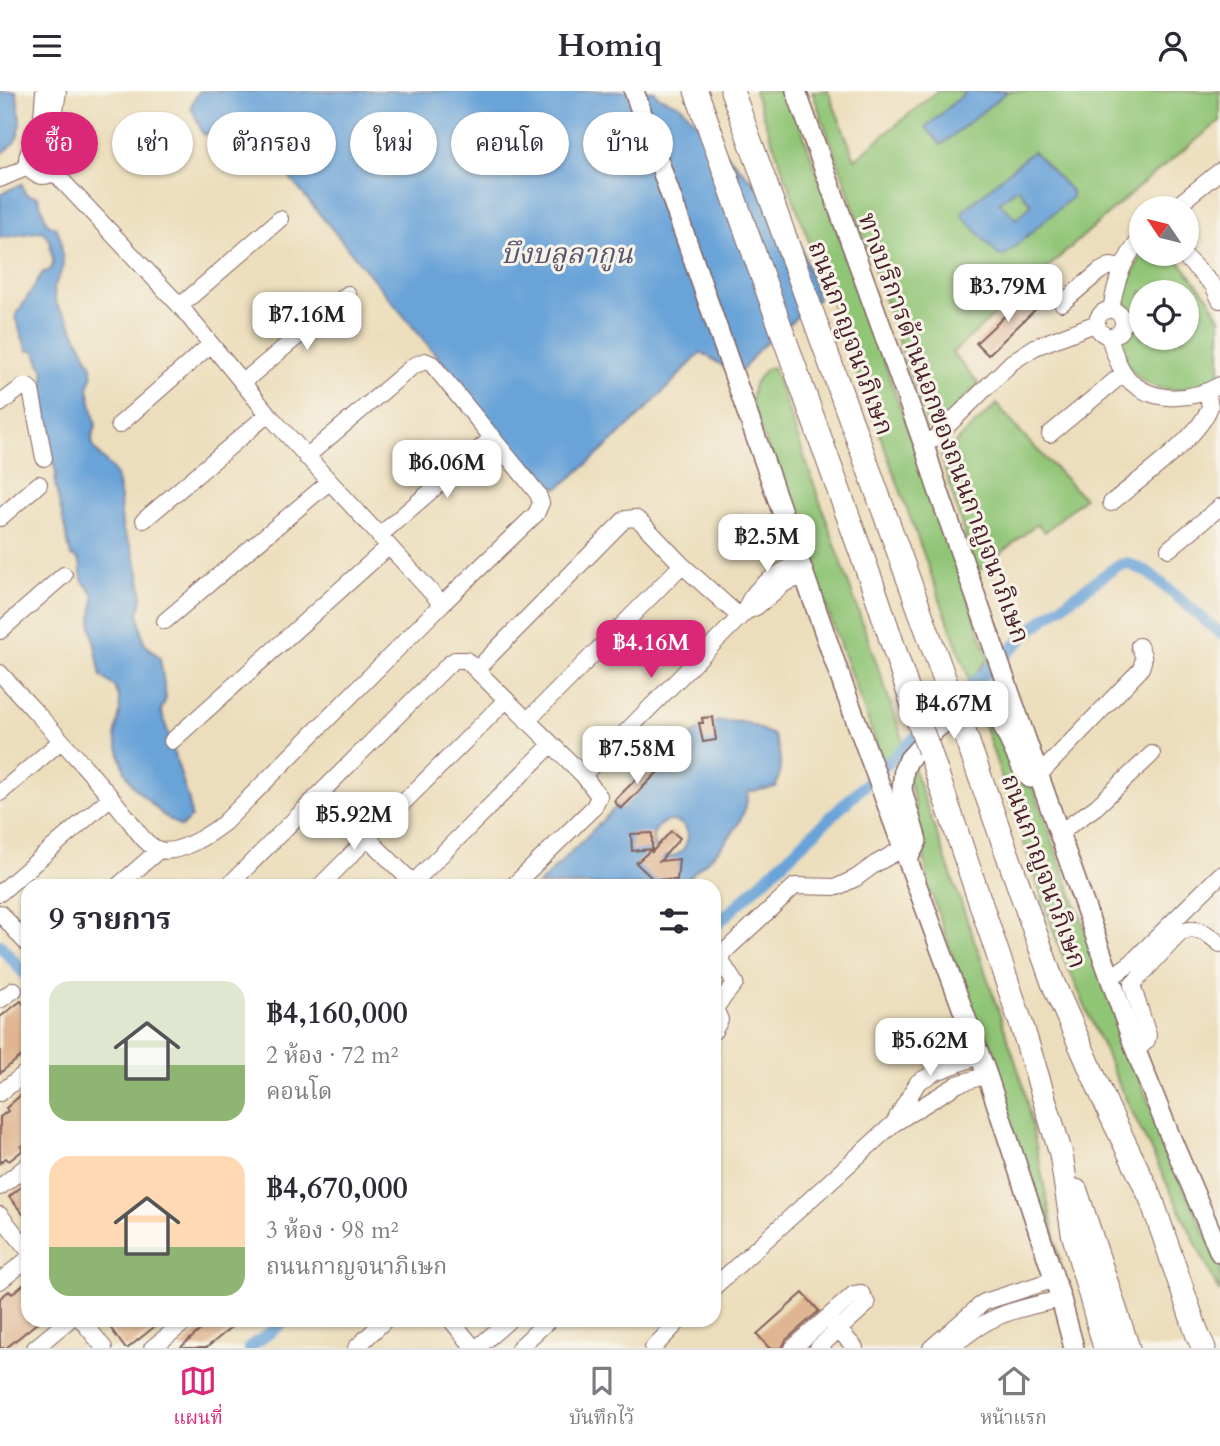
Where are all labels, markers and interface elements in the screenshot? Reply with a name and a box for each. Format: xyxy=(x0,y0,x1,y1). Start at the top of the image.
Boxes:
text: Homiq xyxy=(558,24,662,68)
icon: menu xyxy=(28,27,66,65)
icon: person xyxy=(1154,27,1192,65)
chip: ซื้อ xyxy=(21,112,98,175)
chip: เช่า xyxy=(112,112,193,175)
chip: ตัวกรอง xyxy=(207,112,336,175)
chip: ใหม่ xyxy=(350,112,437,175)
chip: คอนโด xyxy=(451,112,569,175)
chip: บ้าน xyxy=(583,112,673,175)
north arrow xyxy=(1129,196,1199,266)
map controls xyxy=(1129,196,1199,350)
street label: ทางบริการด้านนอกของถนนกาญจนาภิเษก xyxy=(850,208,1038,648)
water label: บึงบลูลากูน xyxy=(501,235,633,273)
street label: ถนนกาญจนาภิเษก xyxy=(800,236,902,440)
pin: ฿3.79M xyxy=(951,265,1065,324)
text: ฿3.79M xyxy=(969,271,1047,302)
button: locate xyxy=(1129,280,1199,350)
pin: ฿7.16M xyxy=(250,293,364,352)
text: ฿7.16M xyxy=(268,299,346,330)
pin: ฿6.06M xyxy=(390,441,504,500)
text: ฿6.06M xyxy=(408,447,486,478)
pin: ฿2.5M xyxy=(718,515,816,574)
text: ฿2.5M xyxy=(734,521,800,552)
pin: ฿4.16M xyxy=(594,621,708,680)
text: ฿4.16M xyxy=(612,627,690,658)
pin: ฿4.67M xyxy=(897,681,1011,741)
text: ฿4.67M xyxy=(915,688,993,719)
pin: ฿7.58M xyxy=(580,727,694,786)
text: ฿7.58M xyxy=(598,733,676,764)
street label: ถนนกาญจนาภิเษก xyxy=(993,769,1095,973)
pin: ฿5.92M xyxy=(297,793,411,852)
text: ฿5.92M xyxy=(315,799,393,830)
text: 9 รายการ xyxy=(49,899,171,940)
icon: filters xyxy=(655,902,693,940)
text: ฿4,160,000 xyxy=(266,993,408,1034)
icon: home xyxy=(105,1009,189,1093)
pin: ฿5.62M xyxy=(873,1019,987,1078)
text: ฿5.62M xyxy=(891,1025,969,1056)
text: 2 ห้อง · 72 m² xyxy=(266,1040,398,1071)
text: คอนโด xyxy=(266,1076,333,1107)
text: ฿4,670,000 xyxy=(266,1168,408,1209)
icon: home xyxy=(105,1184,189,1268)
text: 3 ห้อง · 98 m² xyxy=(266,1215,398,1246)
text: ถนนกาญจนาภิเษก xyxy=(266,1251,447,1282)
tab: แผนที่ xyxy=(173,1362,223,1434)
tab: บันทึกไว้ xyxy=(569,1362,634,1434)
tab: หน้าแรก xyxy=(980,1362,1047,1434)

